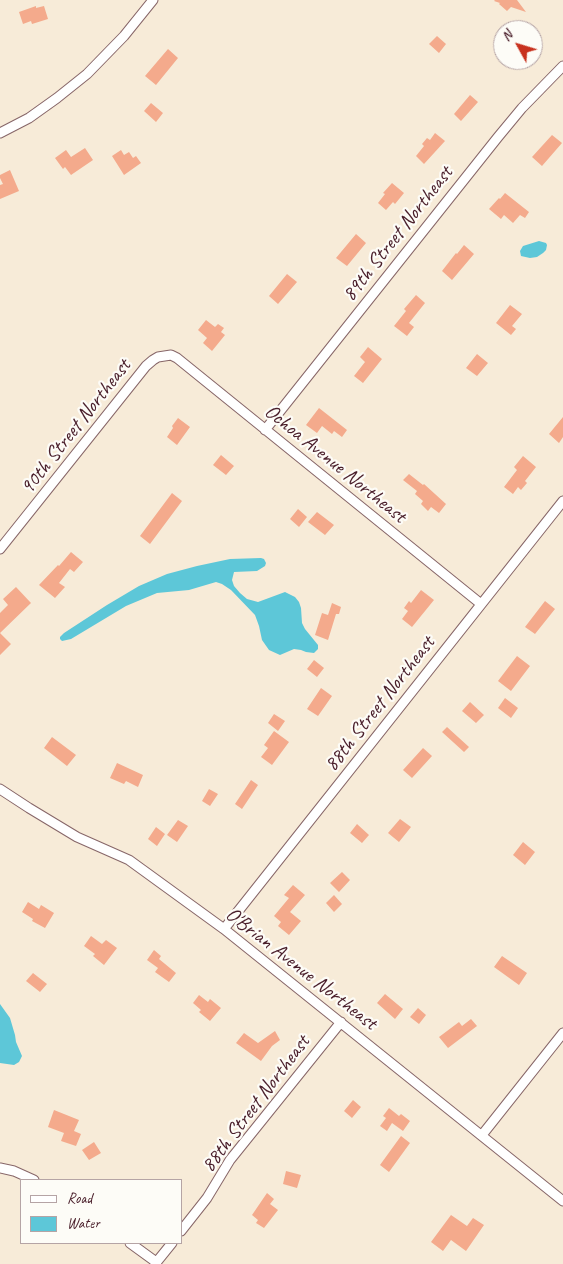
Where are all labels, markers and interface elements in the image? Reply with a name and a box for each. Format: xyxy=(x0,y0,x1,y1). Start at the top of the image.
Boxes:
north arrow xyxy=(493,20,543,70)
text: N xyxy=(497,27,516,45)
street label: 89th Street Northeast xyxy=(337,161,459,307)
street label: 90th Street Northeast xyxy=(15,354,137,500)
street label: Ochoa Avenue Northeast xyxy=(259,399,411,529)
street label: 88th Street Northeast xyxy=(319,631,441,777)
street label: O'Brian Avenue Northeast xyxy=(220,902,382,1036)
street label: 88th Street Northeast xyxy=(196,1031,316,1177)
legend xyxy=(20,1179,182,1244)
text: Road xyxy=(67,1189,92,1208)
text: Water xyxy=(67,1214,100,1233)

